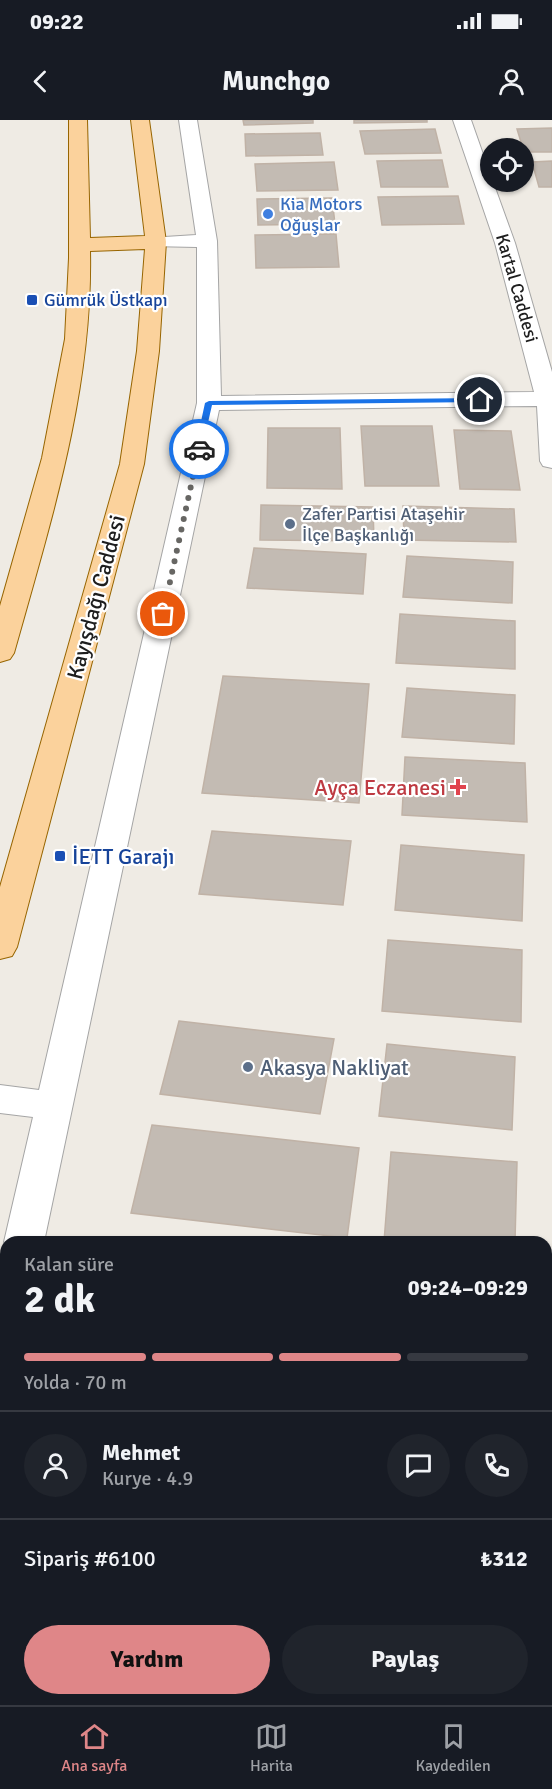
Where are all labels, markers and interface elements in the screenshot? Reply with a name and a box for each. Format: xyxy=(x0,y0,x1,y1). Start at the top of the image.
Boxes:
text: 09:22 xyxy=(30,8,84,35)
icon: back xyxy=(24,65,57,98)
text: Munchgo xyxy=(222,65,330,98)
icon: person xyxy=(495,65,528,98)
map controls xyxy=(480,138,534,192)
button: locate xyxy=(480,138,534,192)
place label: Kia Motors Oğuşlar xyxy=(280,193,363,236)
marker: Kia Motors Oğuşlar xyxy=(261,207,275,221)
street label: Kartal Caddesi xyxy=(491,231,543,345)
place label: Gümrük Üstkapı xyxy=(44,289,168,311)
marker: Gümrük Üstkapı xyxy=(25,293,39,307)
pin xyxy=(454,374,505,425)
icon: home xyxy=(463,383,496,416)
courier xyxy=(169,419,229,479)
icon: car xyxy=(183,433,216,466)
place label: Zafer Partisi Ataşehir İlçe Başkanlığı xyxy=(302,503,465,546)
street label: Kayışdağı Caddesi xyxy=(61,512,131,682)
marker: Zafer Partisi Ataşehir İlçe Başkanlığı xyxy=(283,517,297,531)
pin xyxy=(137,588,188,639)
icon: bag xyxy=(146,597,179,630)
place label: Ayça Eczanesi xyxy=(314,774,446,801)
marker: Ayça Eczanesi xyxy=(451,780,465,794)
place label: İETT Garajı xyxy=(72,843,175,870)
marker: İETT Garajı xyxy=(53,849,67,863)
place label: Akasya Nakliyat xyxy=(260,1054,409,1081)
marker: Akasya Nakliyat xyxy=(241,1060,255,1074)
text: Kalan süre xyxy=(24,1252,114,1277)
text: 09:24–09:29 xyxy=(408,1274,528,1301)
text: 2 dk xyxy=(24,1275,95,1323)
text: Yolda · 70 m xyxy=(24,1370,127,1395)
button: person xyxy=(24,1434,87,1497)
button: chat xyxy=(387,1434,450,1497)
button: phone xyxy=(465,1434,528,1497)
text: Mehmet xyxy=(102,1439,180,1466)
text: Kurye · 4.9 xyxy=(102,1466,193,1491)
text: Sipariş #6100 xyxy=(24,1545,156,1572)
text: ₺312 xyxy=(480,1545,528,1572)
button: Yardım xyxy=(24,1625,270,1694)
button: Paylaş xyxy=(282,1625,528,1694)
tab: Ana sayfa xyxy=(61,1720,127,1776)
tab: Harita xyxy=(250,1720,293,1776)
tab: Kaydedilen xyxy=(415,1720,491,1776)

